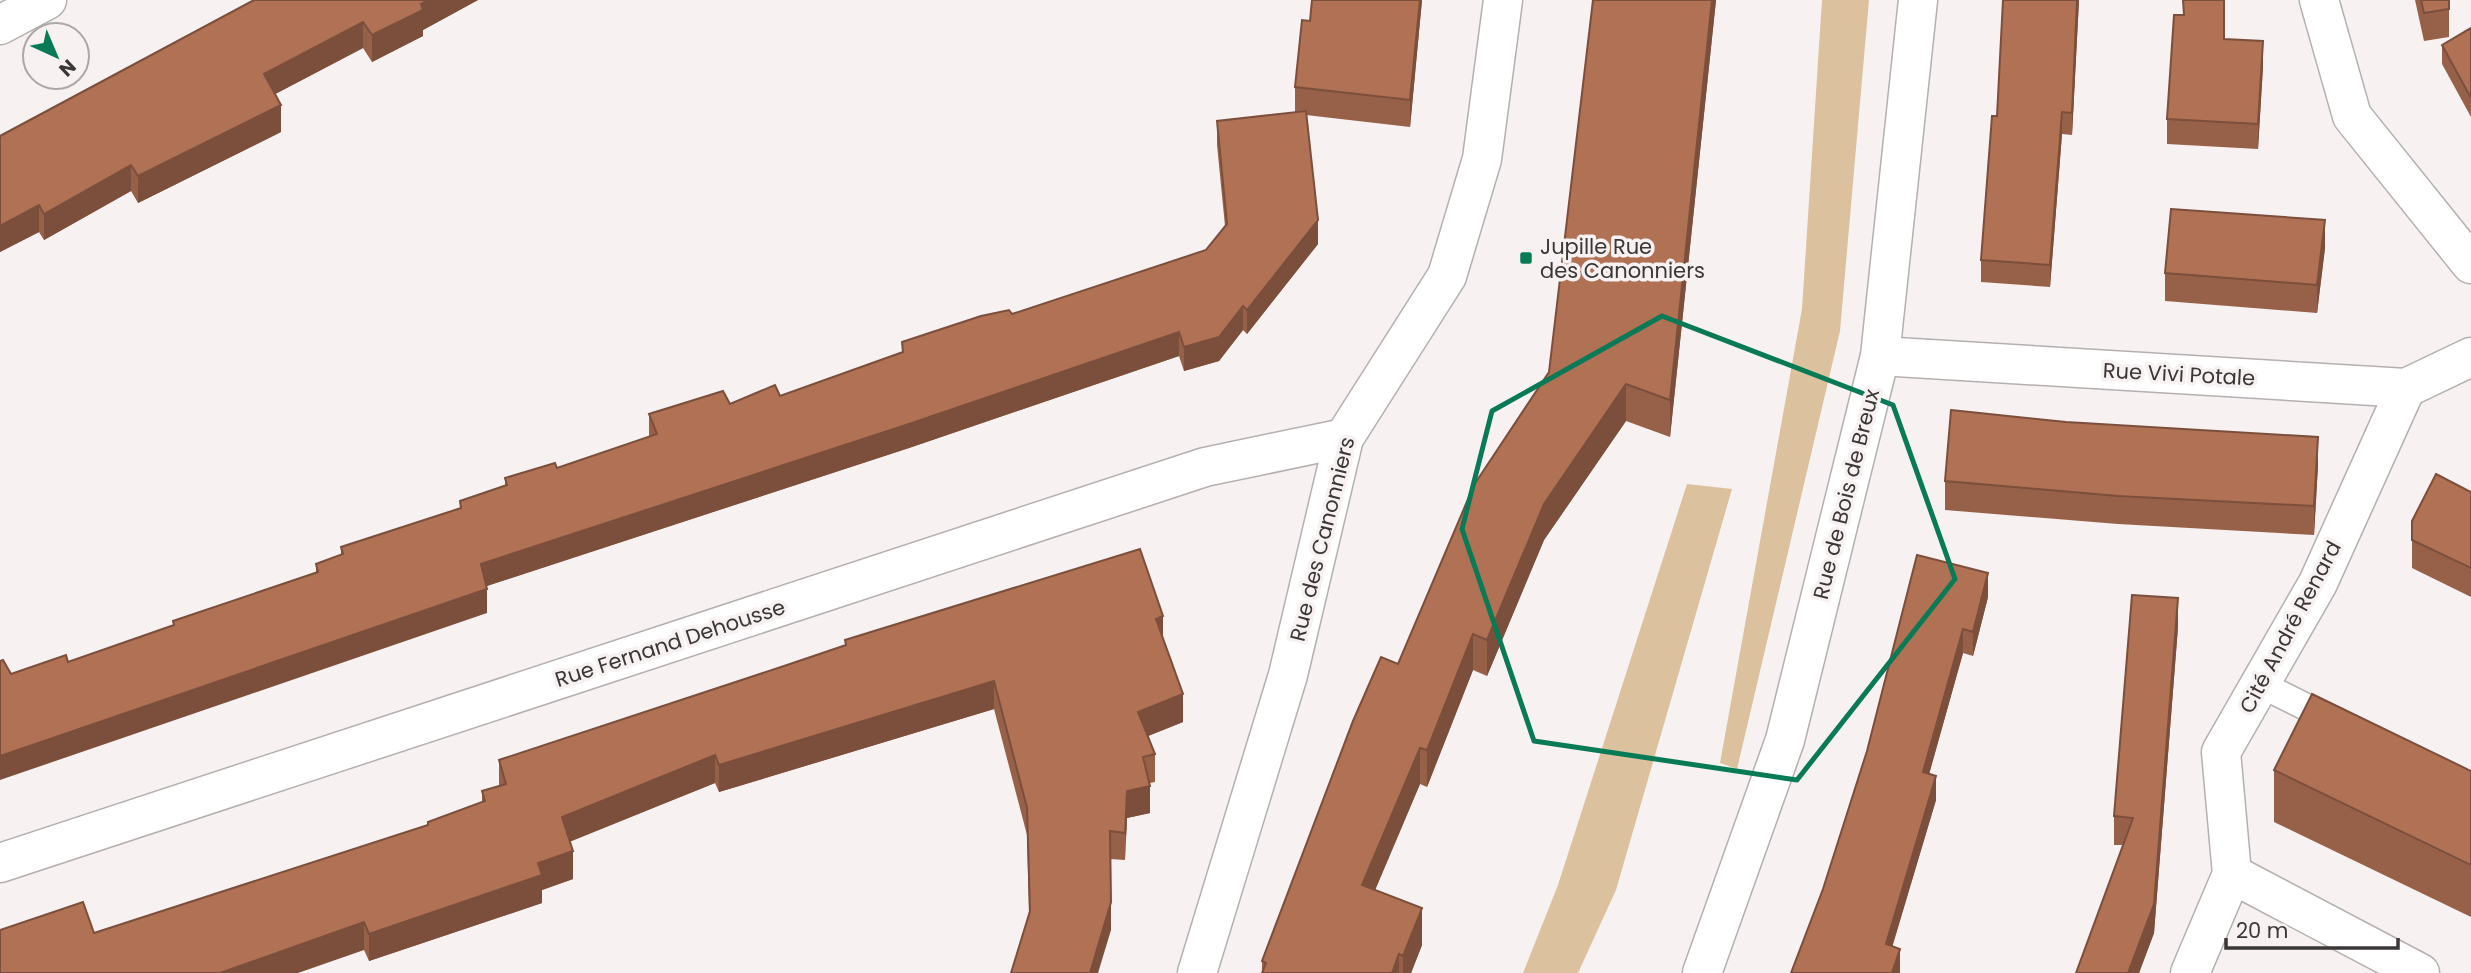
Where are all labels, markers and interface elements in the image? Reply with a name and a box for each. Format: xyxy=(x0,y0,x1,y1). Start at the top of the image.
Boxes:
north arrow xyxy=(21,21,91,91)
text: N xyxy=(53,53,82,83)
place label: Jupille Rue des Canonniers xyxy=(1540,232,1705,285)
marker: Jupille Rue des Canonniers xyxy=(1518,250,1534,266)
street label: Rue Vivi Potale xyxy=(2102,356,2256,392)
street label: Rue de Bois de Breux xyxy=(1806,386,1886,602)
street label: Rue des Canonniers xyxy=(1283,434,1361,644)
street label: Cité André Renard xyxy=(2232,536,2348,718)
street label: Rue Fernand Dehousse xyxy=(551,592,789,694)
scale bar xyxy=(2226,906,2398,950)
text: 20 m xyxy=(2236,916,2289,945)

